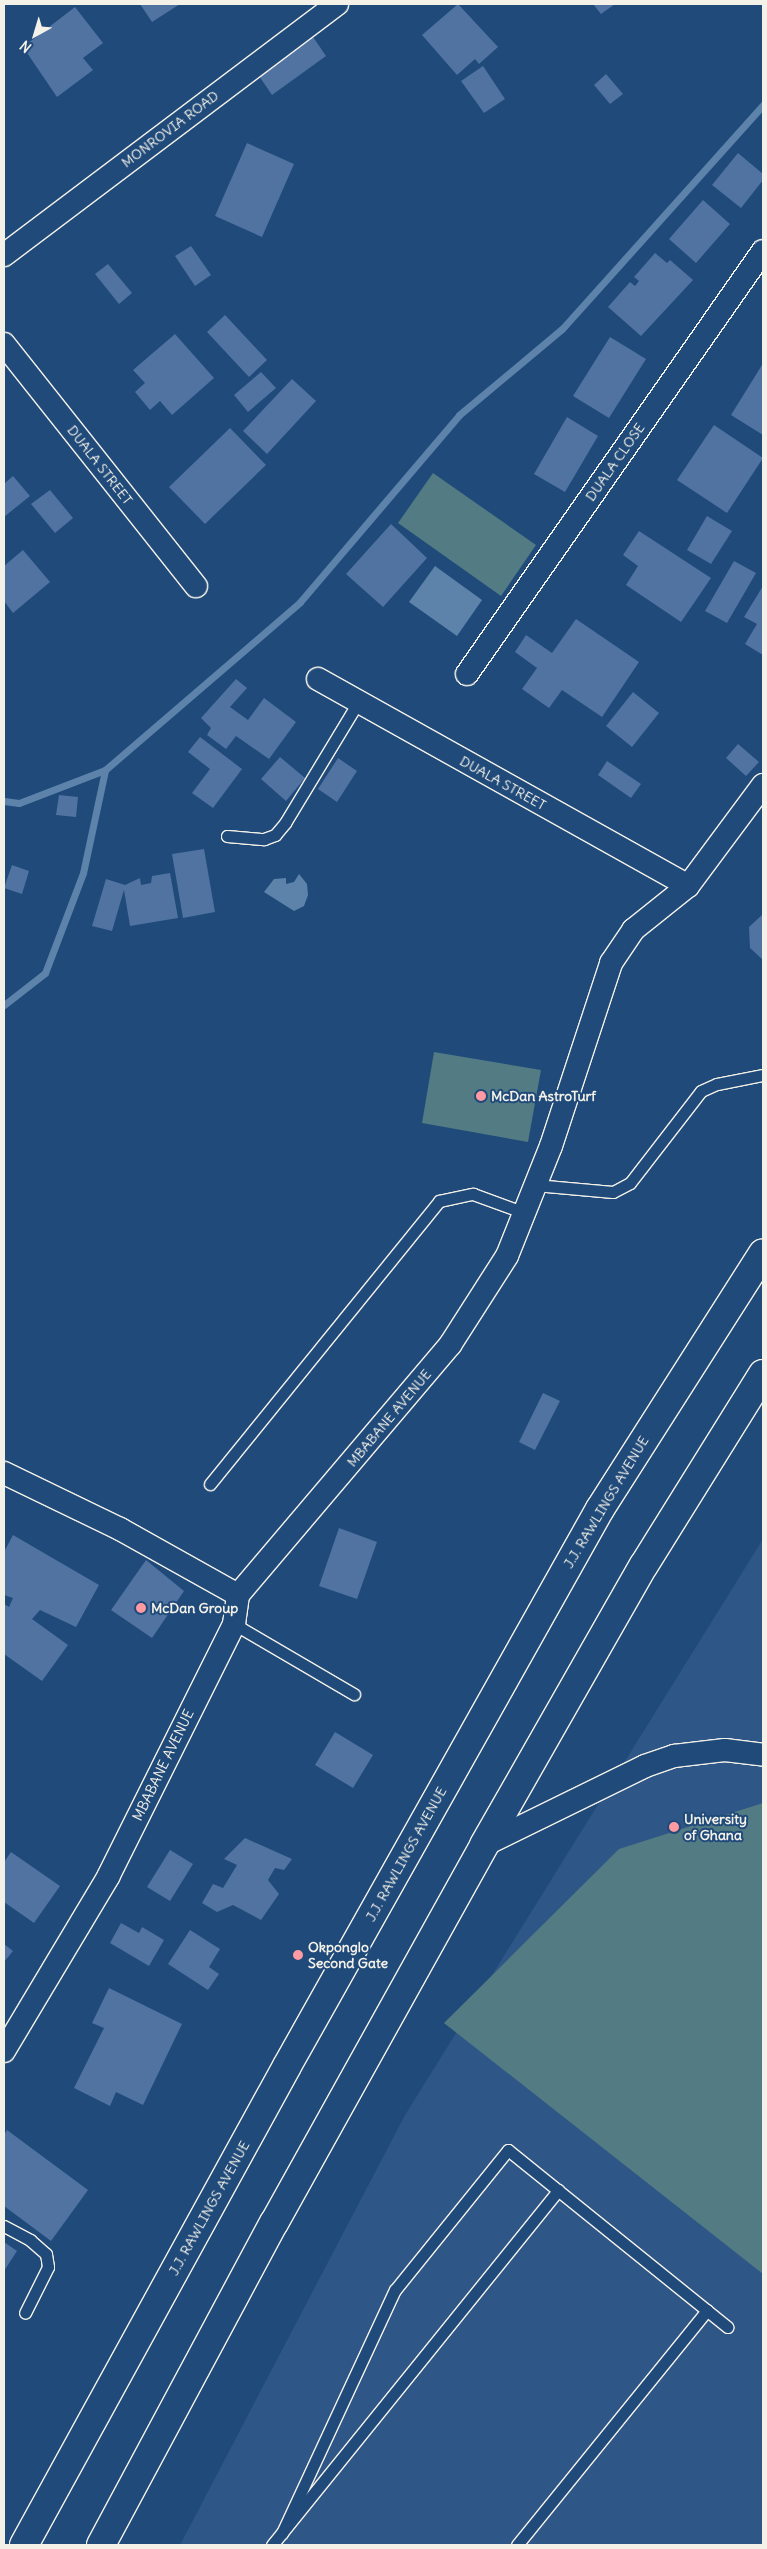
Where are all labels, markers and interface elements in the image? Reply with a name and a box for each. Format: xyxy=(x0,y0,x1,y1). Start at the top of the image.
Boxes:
north arrow xyxy=(10,10,60,60)
text: N xyxy=(16,37,35,57)
street label: MONROVIA ROAD xyxy=(118,87,222,171)
street label: DUALA CLOSE xyxy=(582,420,648,504)
street label: DUALA STREET xyxy=(64,422,136,508)
street label: DUALA STREET xyxy=(457,752,549,814)
place label: McDan AstroTurf xyxy=(491,1088,596,1104)
marker: McDan AstroTurf xyxy=(475,1090,487,1102)
street label: MBABANE AVENUE xyxy=(343,1366,435,1470)
street label: J.J. RAWLINGS AVENUE xyxy=(560,1433,652,1571)
place label: McDan Group xyxy=(151,1600,238,1616)
marker: McDan Group xyxy=(135,1602,147,1614)
street label: MBABANE AVENUE xyxy=(129,1707,197,1823)
street label: J.J. RAWLINGS AVENUE xyxy=(362,1784,450,1924)
place label: University of Ghana xyxy=(684,1811,747,1844)
marker: University of Ghana xyxy=(668,1821,680,1833)
place label: Okponglo Second Gate xyxy=(308,1939,388,1971)
marker: Okponglo Second Gate xyxy=(292,1949,304,1961)
street label: J.J. RAWLINGS AVENUE xyxy=(165,2138,253,2278)

